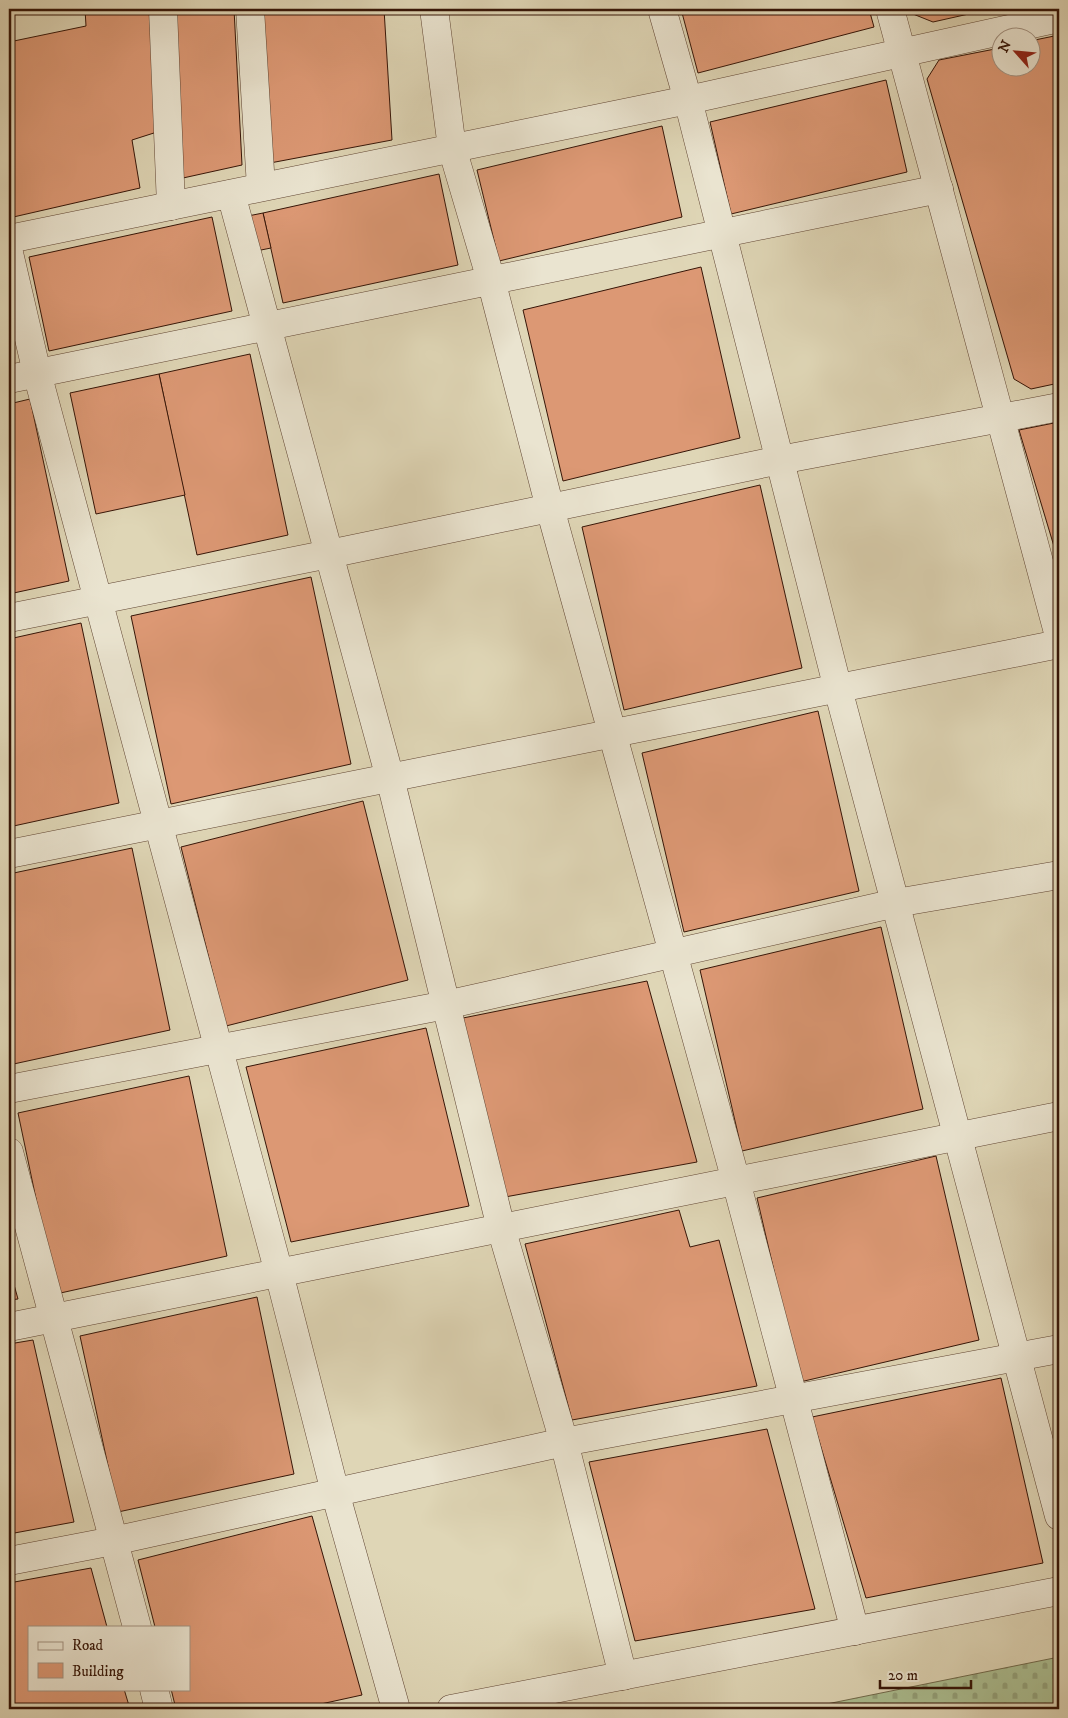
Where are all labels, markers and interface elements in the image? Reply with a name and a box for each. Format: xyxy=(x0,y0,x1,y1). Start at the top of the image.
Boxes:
north arrow xyxy=(990,28,1040,78)
text: N xyxy=(995,37,1016,56)
legend xyxy=(28,1626,190,1690)
text: Road xyxy=(72,1636,104,1655)
scale bar xyxy=(880,1658,972,1690)
text: Building xyxy=(72,1662,124,1681)
text: 20 m xyxy=(888,1666,918,1685)

